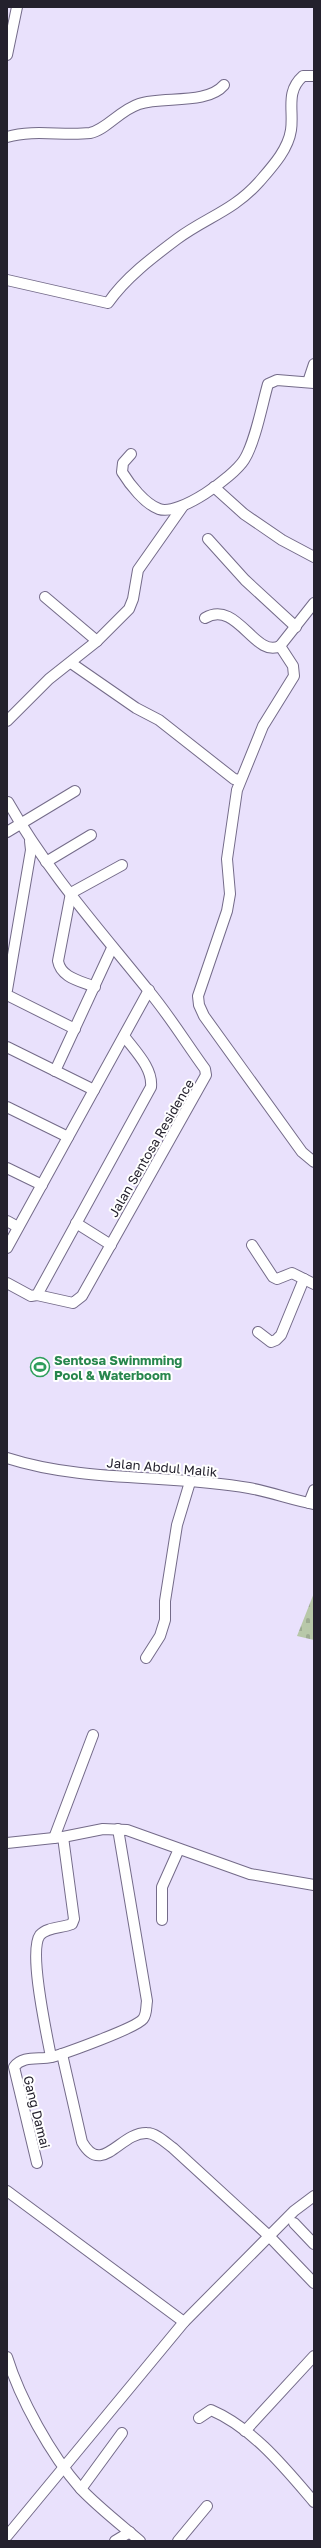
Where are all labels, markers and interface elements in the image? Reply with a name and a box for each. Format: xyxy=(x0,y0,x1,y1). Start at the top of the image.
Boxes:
street label: Jalan Sentosa Residence xyxy=(105,1076,197,1220)
place label: Sentosa Swinmming Pool & Waterboom xyxy=(54,1352,182,1383)
sports icon: Sentosa Swinmming Pool & Waterboom xyxy=(29,1356,51,1378)
street label: Jalan Abdul Malik xyxy=(106,1454,219,1480)
street label: Gang Damai xyxy=(20,2074,54,2150)

